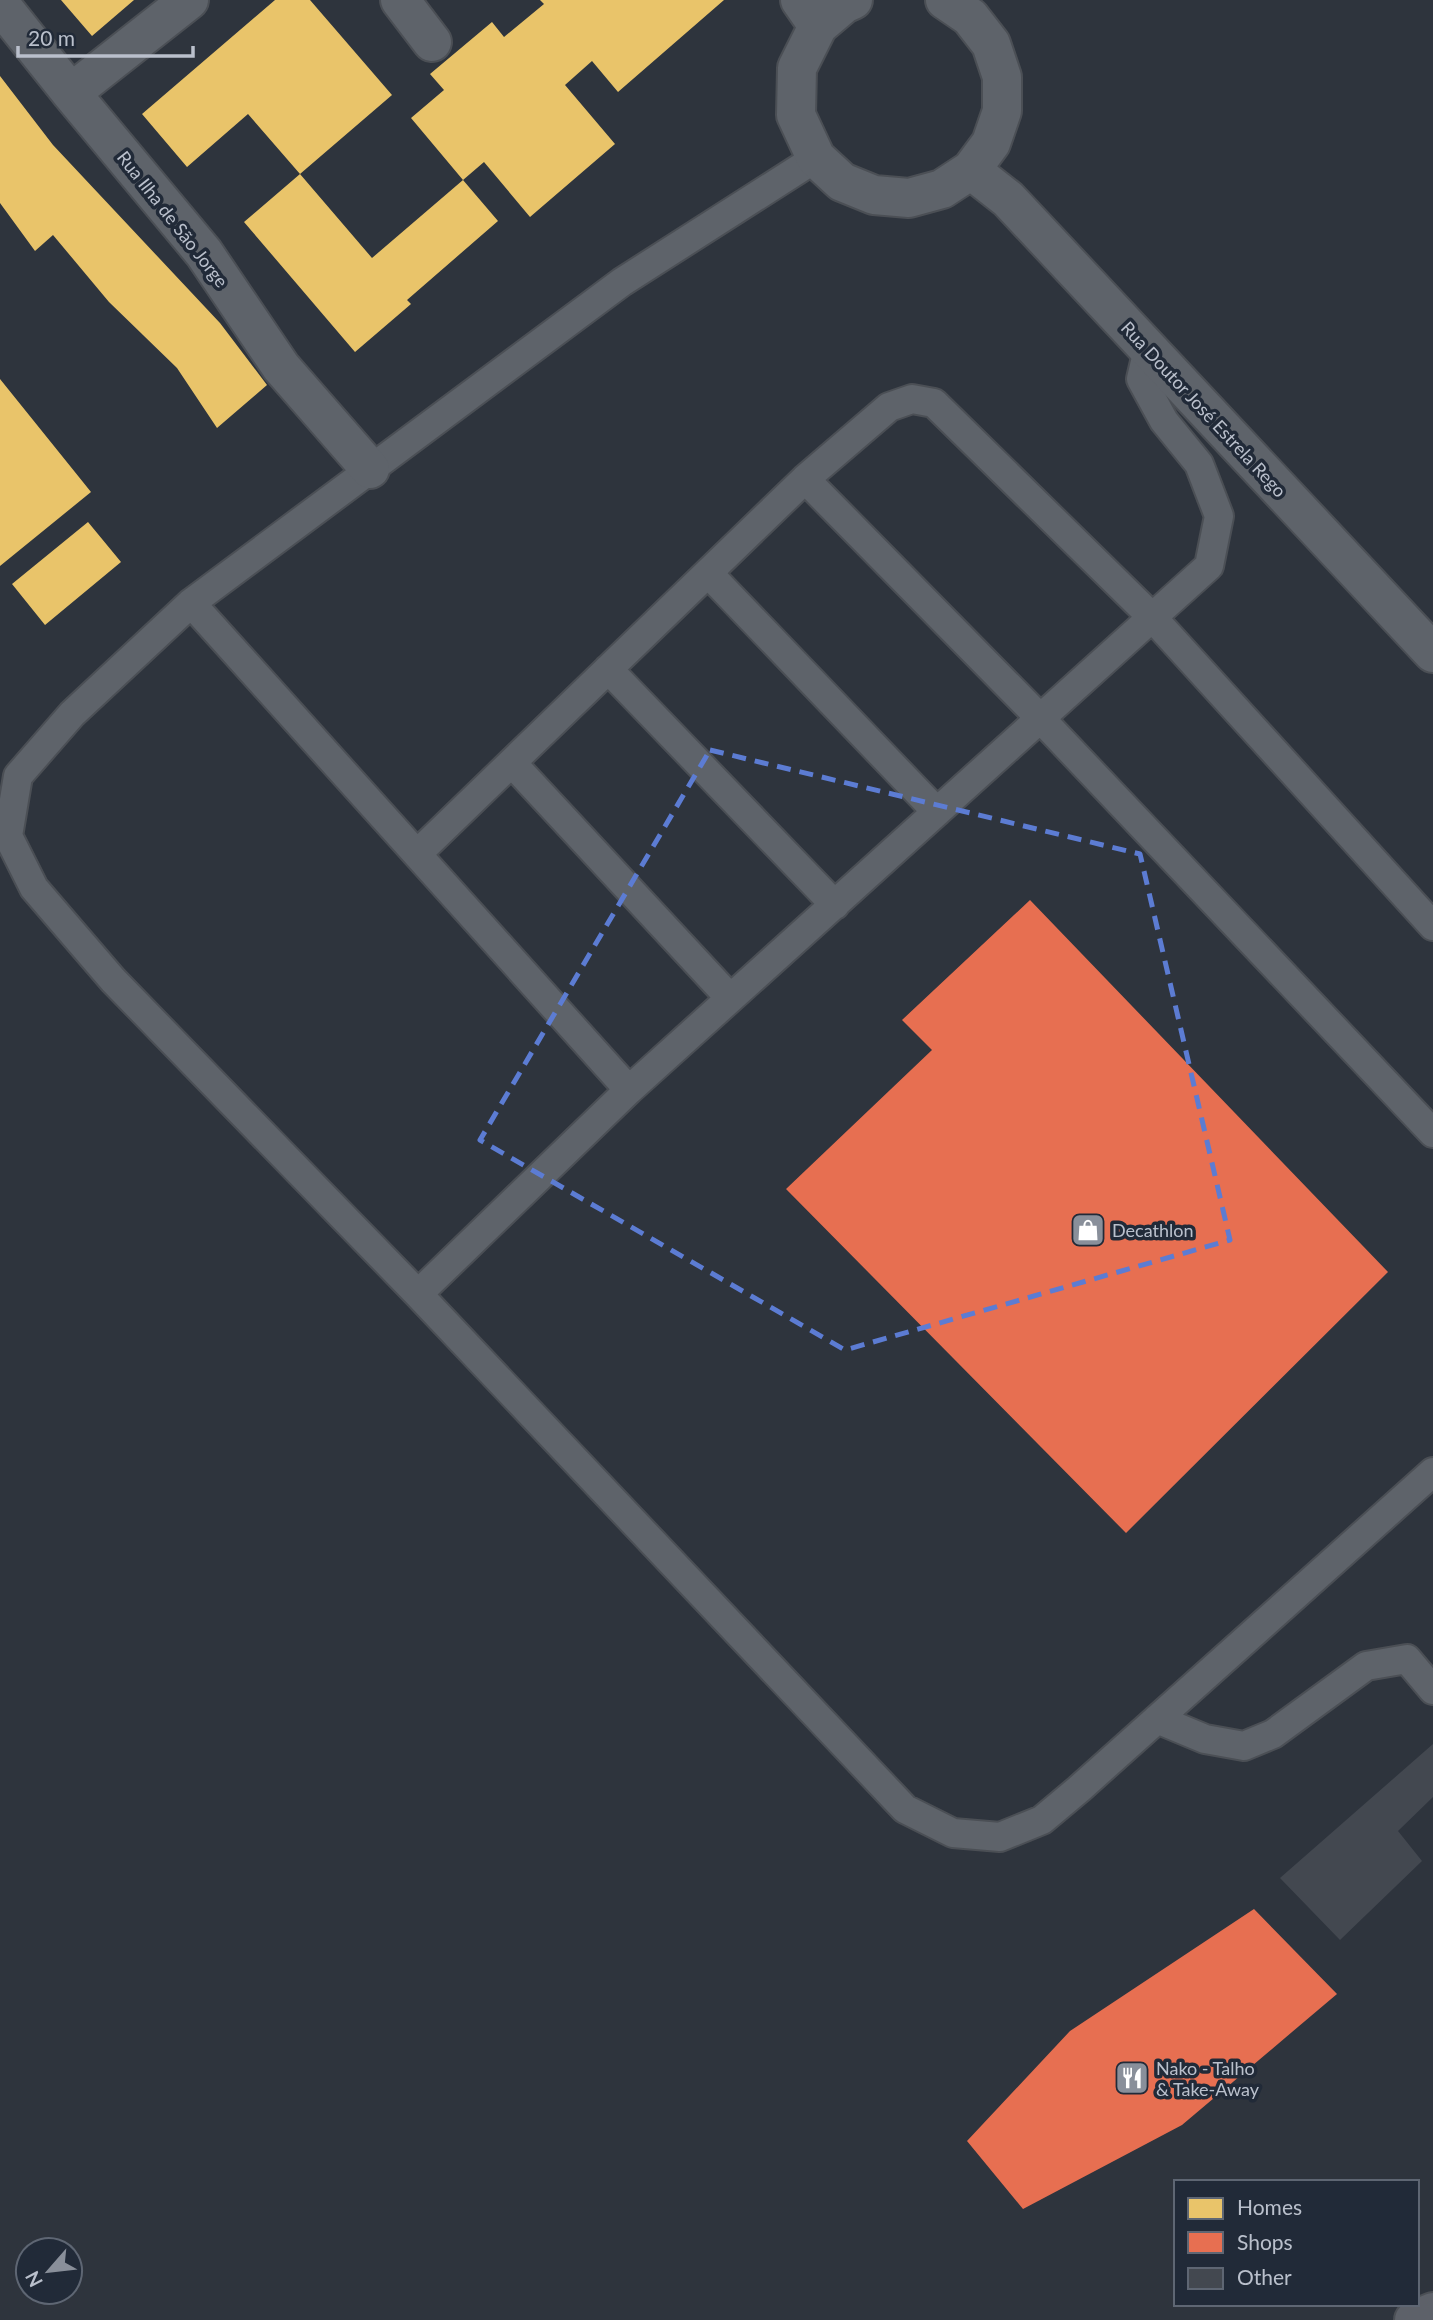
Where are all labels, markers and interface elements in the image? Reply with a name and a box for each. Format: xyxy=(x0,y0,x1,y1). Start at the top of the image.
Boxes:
scale bar xyxy=(18,14,192,58)
text: 20 m xyxy=(28,25,75,50)
street label: Rua Ilha de São Jorge xyxy=(113,146,233,292)
street label: Rua Doutor José Estrela Rego xyxy=(1117,317,1291,501)
shop icon: Decathlon xyxy=(1069,1211,1107,1249)
place label: Decathlon xyxy=(1112,1219,1194,1241)
place label: Nako - Talho & Take-Away xyxy=(1156,2057,1260,2100)
restaurant icon: Nako - Talho & Take-Away xyxy=(1113,2059,1151,2097)
legend xyxy=(1174,2180,1419,2306)
text: Homes xyxy=(1237,2194,1302,2219)
text: Shops xyxy=(1237,2229,1293,2254)
north arrow xyxy=(14,2236,84,2306)
text: Other xyxy=(1237,2264,1292,2289)
text: N xyxy=(20,2267,47,2291)

